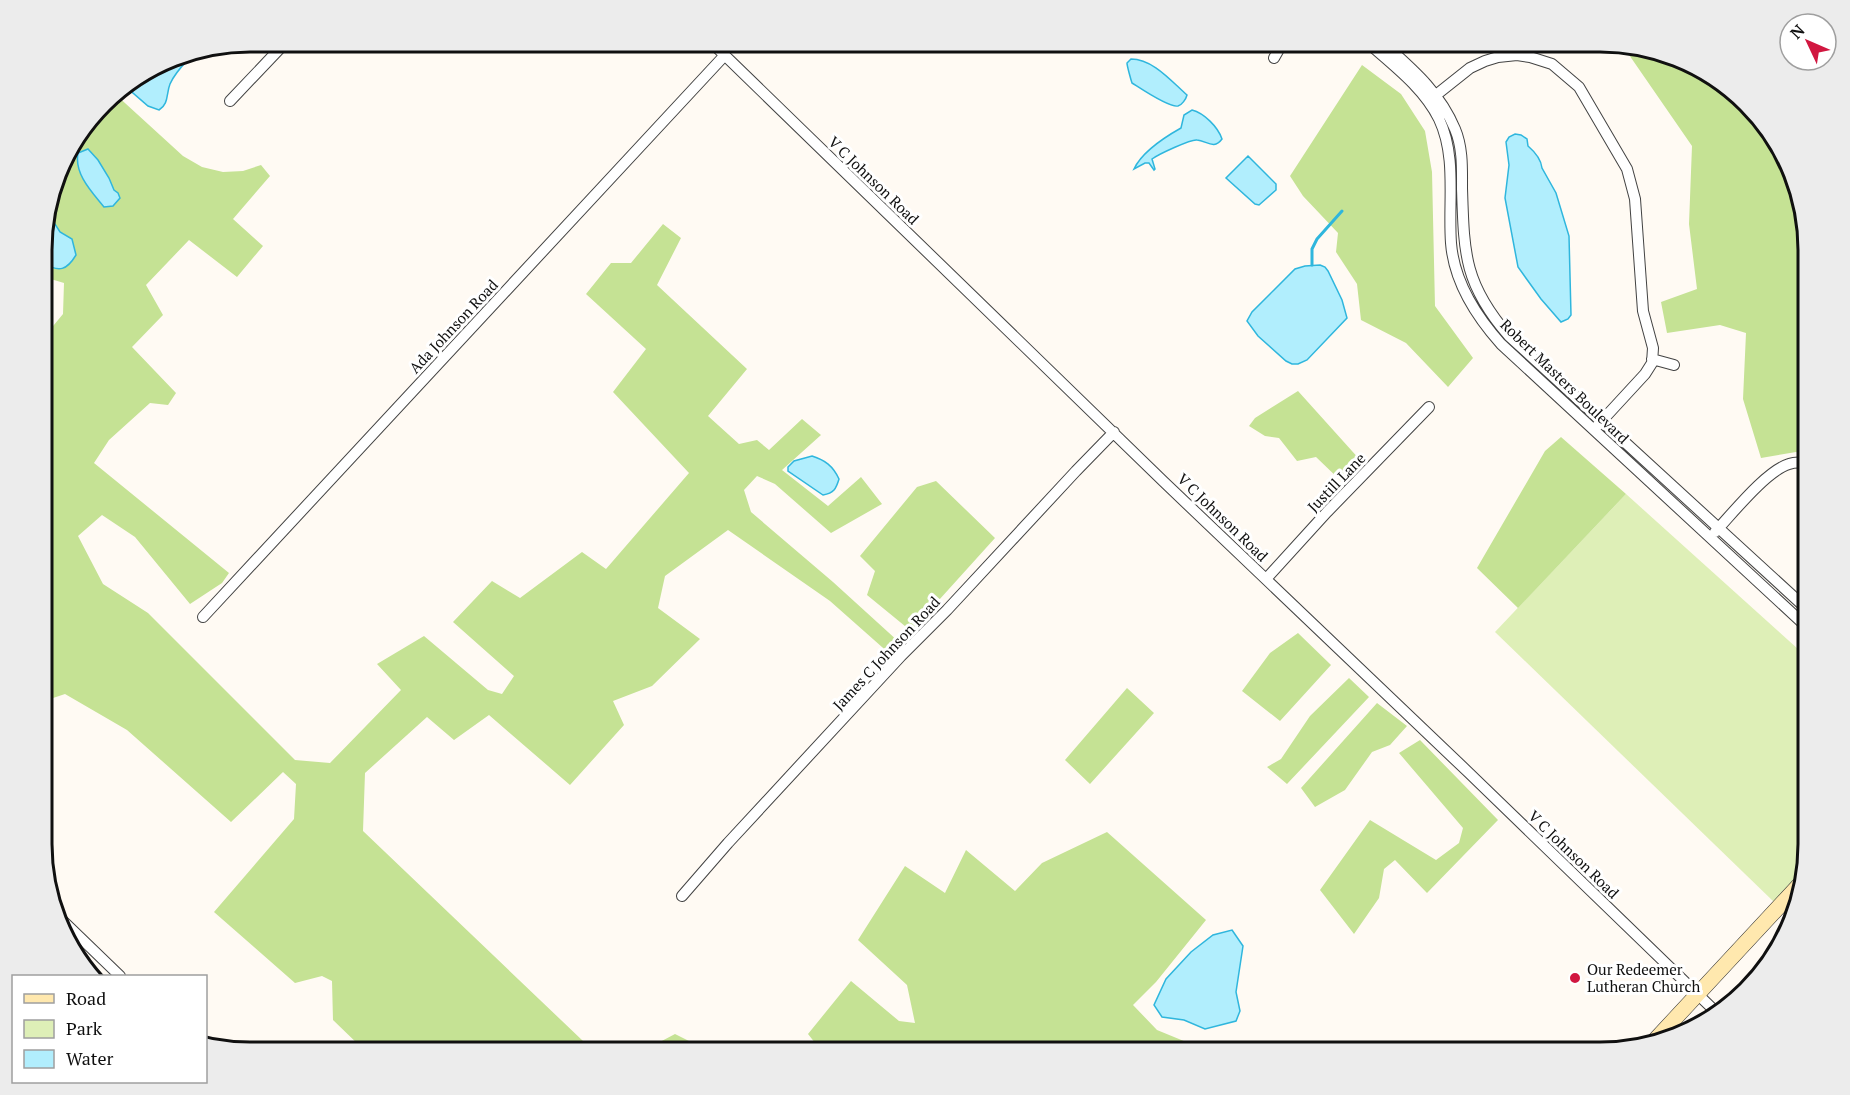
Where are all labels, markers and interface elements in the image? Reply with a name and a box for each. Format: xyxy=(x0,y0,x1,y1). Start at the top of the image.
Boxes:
north arrow xyxy=(1778,12,1838,72)
text: N xyxy=(1785,20,1809,44)
street label: V C Johnson Road xyxy=(824,132,924,228)
street label: Ada Johnson Road xyxy=(404,275,502,377)
street label: Robert Masters Boulevard xyxy=(1496,314,1634,448)
street label: Justill Lane xyxy=(1303,448,1369,516)
street label: V C Johnson Road xyxy=(1173,469,1273,565)
street label: James C Johnson Road xyxy=(828,592,944,714)
street label: V C Johnson Road xyxy=(1524,806,1624,902)
place label: Our Redeemer Lutheran Church xyxy=(1587,959,1700,996)
marker: Our Redeemer Lutheran Church xyxy=(1568,971,1582,985)
legend xyxy=(12,975,207,1083)
text: Road xyxy=(66,986,106,1010)
text: Park xyxy=(66,1016,103,1040)
text: Water xyxy=(66,1046,113,1070)

